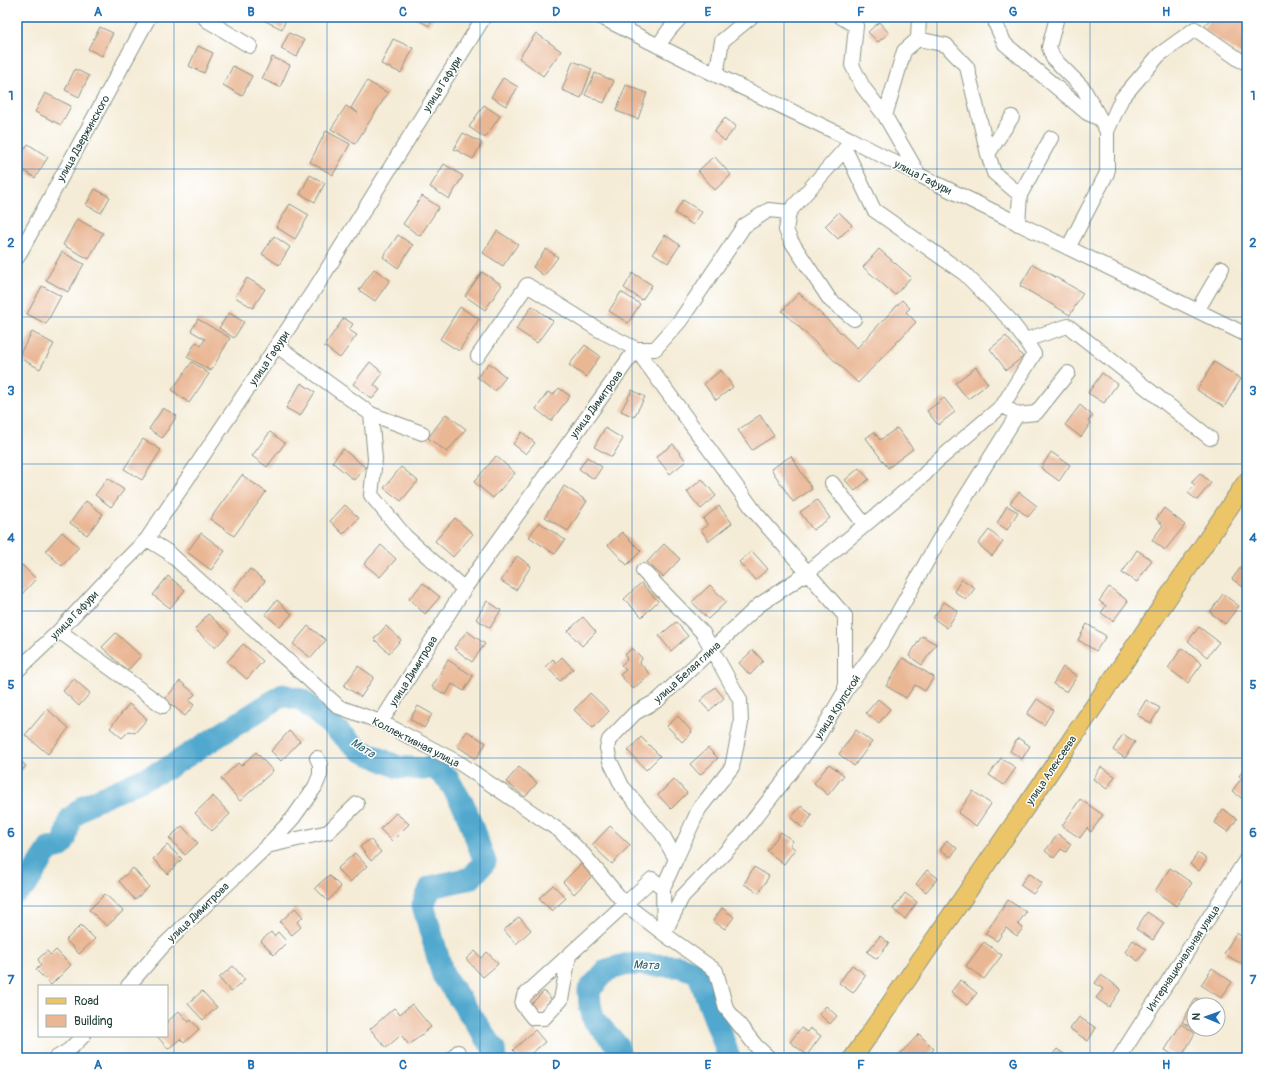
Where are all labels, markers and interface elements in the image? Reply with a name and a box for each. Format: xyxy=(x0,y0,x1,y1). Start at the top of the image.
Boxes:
text: A xyxy=(94,4,103,20)
text: B xyxy=(247,4,255,20)
text: C xyxy=(399,4,407,20)
text: D xyxy=(552,4,560,20)
text: E xyxy=(705,4,712,20)
text: F xyxy=(857,4,865,20)
text: G xyxy=(1009,4,1018,20)
text: H xyxy=(1162,4,1170,20)
street label: улица Гафури xyxy=(420,54,465,115)
text: 1 xyxy=(8,88,14,104)
text: 1 xyxy=(1250,88,1256,104)
street label: улица Дзержинского xyxy=(54,93,113,184)
street label: улица Гафури xyxy=(891,157,954,198)
text: 2 xyxy=(7,235,15,251)
text: 2 xyxy=(1249,235,1257,251)
street label: улица Гафури xyxy=(246,329,292,389)
street label: улица Димитрова xyxy=(567,368,625,442)
text: 3 xyxy=(7,383,15,399)
text: 3 xyxy=(1249,383,1257,399)
text: 4 xyxy=(7,530,15,546)
text: 4 xyxy=(1249,530,1257,546)
street label: улица Гафури xyxy=(47,588,101,643)
street label: улица Димитрова xyxy=(386,634,440,710)
street label: улица Белая глина xyxy=(651,639,723,706)
street label: улица Крупской xyxy=(811,673,863,743)
text: 5 xyxy=(7,677,15,693)
text: 5 xyxy=(1249,677,1257,693)
street label: Коллективная улица xyxy=(370,715,462,770)
street label: улица Алексеева xyxy=(1023,733,1079,808)
water label: Мата xyxy=(348,735,379,762)
text: 6 xyxy=(7,825,15,841)
text: 6 xyxy=(1249,825,1257,841)
street label: улица Димитрова xyxy=(164,880,232,946)
street label: Интернациональная улица xyxy=(1144,903,1223,1014)
water label: Мата xyxy=(633,958,661,973)
text: 7 xyxy=(8,972,15,988)
text: 7 xyxy=(1250,972,1257,988)
legend xyxy=(38,985,168,1037)
text: Road xyxy=(74,994,99,1009)
north arrow xyxy=(1186,997,1226,1037)
text: N xyxy=(1190,1012,1203,1021)
text: Building xyxy=(74,1014,113,1029)
text: A xyxy=(94,1057,103,1073)
text: B xyxy=(247,1057,255,1073)
text: C xyxy=(399,1057,407,1073)
text: D xyxy=(552,1057,560,1073)
text: E xyxy=(705,1057,712,1073)
text: F xyxy=(857,1057,865,1073)
text: G xyxy=(1009,1057,1018,1073)
text: H xyxy=(1162,1057,1170,1073)

